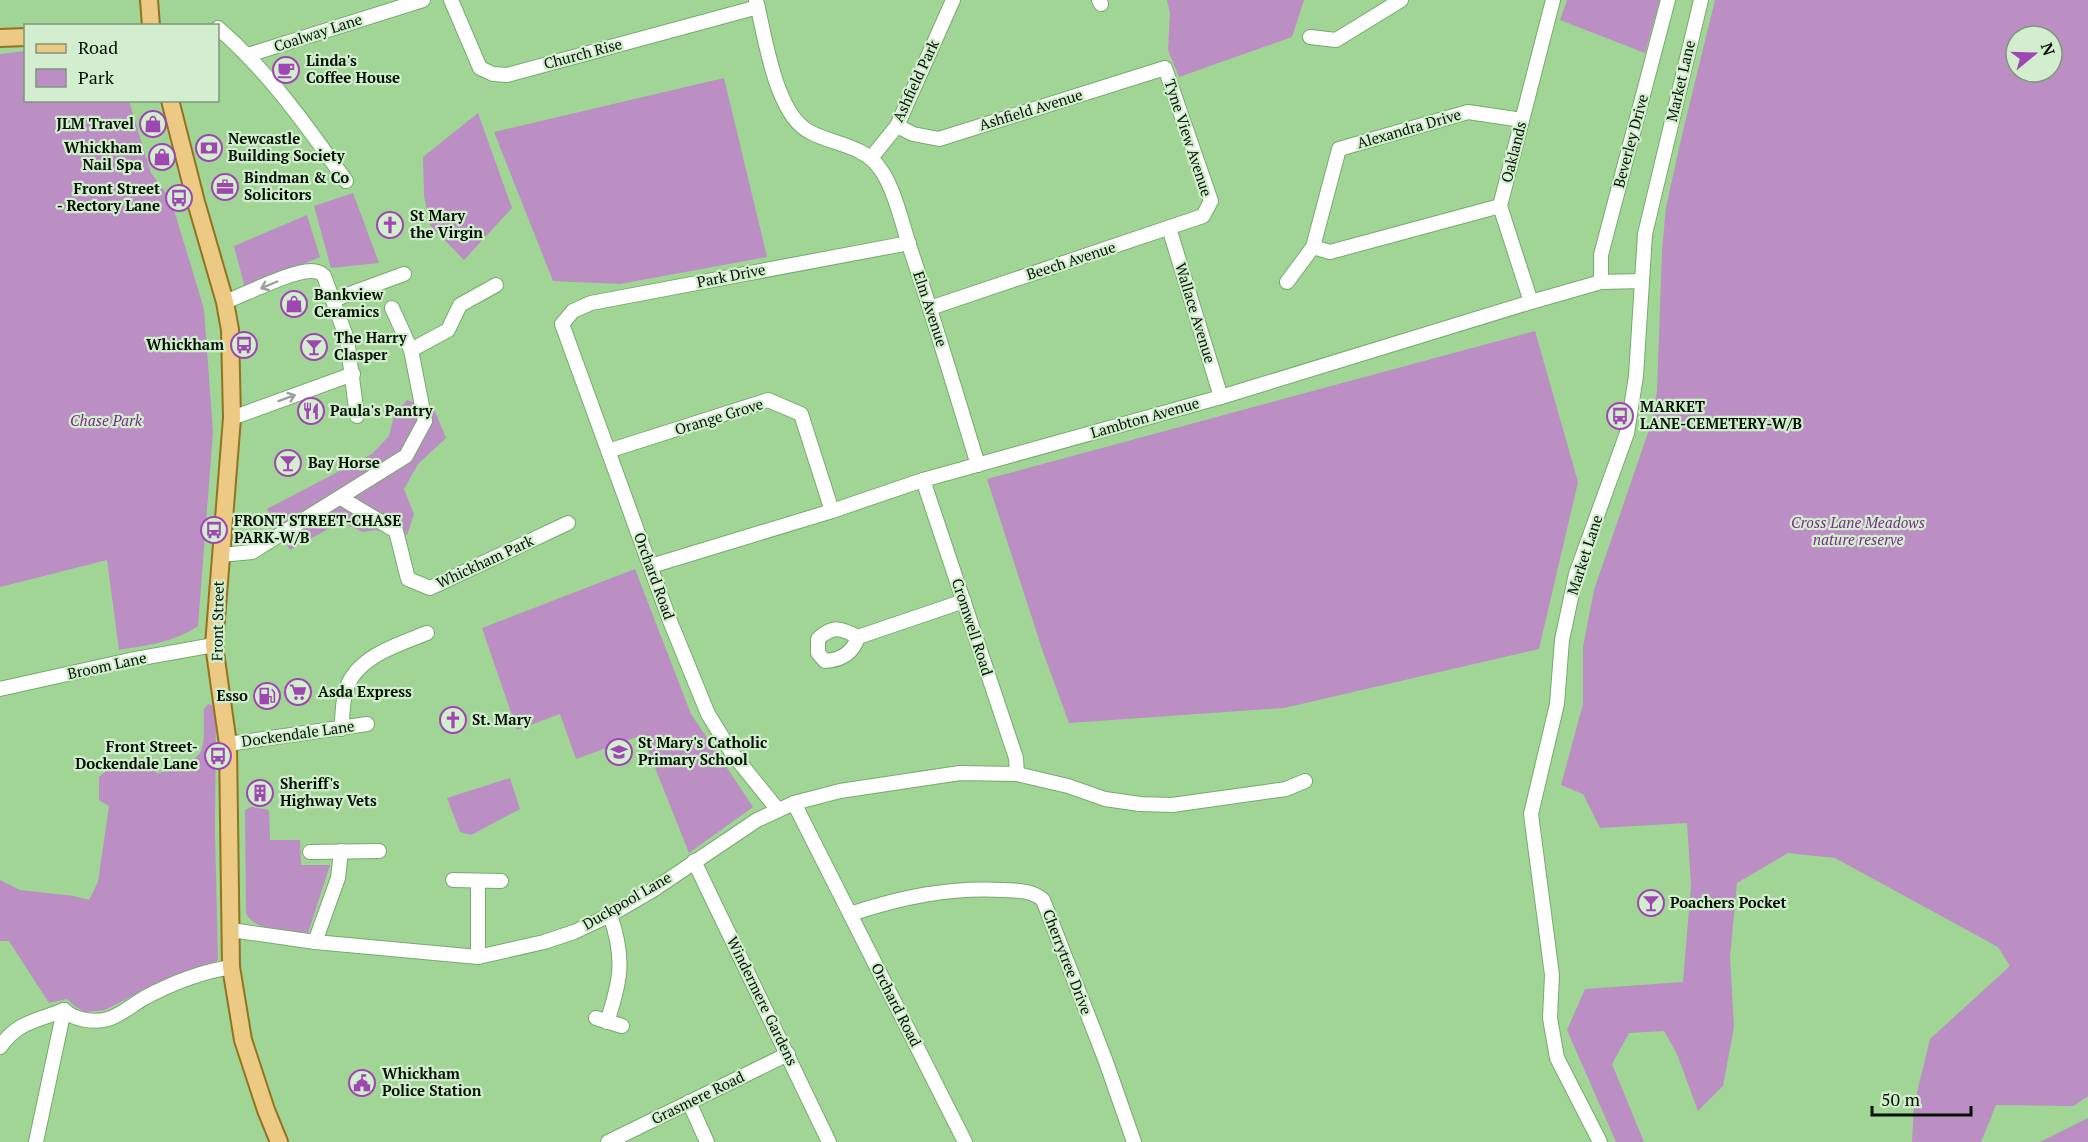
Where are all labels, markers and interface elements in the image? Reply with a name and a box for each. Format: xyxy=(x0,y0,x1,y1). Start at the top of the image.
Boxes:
street label: Coalway Lane xyxy=(271,8,364,56)
legend xyxy=(24,24,219,102)
north arrow xyxy=(2004,24,2064,84)
street label: Church Rise xyxy=(541,33,624,73)
text: Road xyxy=(78,35,118,59)
street label: Ashfield Park xyxy=(887,36,943,125)
street label: Market Lane xyxy=(1661,38,1699,123)
text: N xyxy=(2036,40,2061,58)
place label: Linda's Coffee House xyxy=(306,50,400,87)
cafe icon: Linda's Coffee House xyxy=(271,55,301,85)
text: Park xyxy=(78,65,115,89)
street label: Tyne View Avenue xyxy=(1161,76,1217,199)
street label: Ashfield Avenue xyxy=(976,84,1085,134)
street label: Beverley Drive xyxy=(1608,92,1652,190)
street label: Alexandra Drive xyxy=(1354,104,1463,152)
shop icon: JLM Travel xyxy=(138,109,168,139)
place label: JLM Travel xyxy=(57,113,134,133)
street label: Oaklands xyxy=(1496,119,1530,184)
place label: Newcastle Building Society xyxy=(228,128,346,165)
bank icon: Newcastle Building Society xyxy=(194,133,224,163)
place label: Whickham Nail Spa xyxy=(64,137,143,174)
shop icon: Whickham Nail Spa xyxy=(147,142,177,172)
place label: Bindman & Co Solicitors xyxy=(244,167,349,204)
office icon: Bindman & Co Solicitors xyxy=(210,172,240,202)
place label: Front Street - Rectory Lane xyxy=(57,178,160,215)
bus stop icon: Front Street - Rectory Lane xyxy=(164,183,194,213)
place label: St Mary the Virgin xyxy=(410,205,483,242)
church icon: St Mary the Virgin xyxy=(375,210,405,240)
street label: Beech Avenue xyxy=(1024,236,1118,284)
street label: Park Drive xyxy=(695,259,767,291)
street label: Wallace Avenue xyxy=(1171,260,1221,365)
street label: Elm Avenue xyxy=(909,268,953,349)
one-way arrow xyxy=(260,280,279,291)
place label: Bankview Ceramics xyxy=(314,284,383,321)
shop icon: Bankview Ceramics xyxy=(279,289,309,319)
place label: The Harry Clasper xyxy=(334,327,408,364)
bus stop icon: Whickham xyxy=(229,330,259,360)
bar icon: The Harry Clasper xyxy=(299,332,329,362)
place label: Whickham xyxy=(146,334,224,354)
one-way arrow xyxy=(277,391,296,402)
street label: Lambton Avenue xyxy=(1088,392,1201,442)
street label: Orange Grove xyxy=(672,393,765,439)
restaurant icon: Paula's Pantry xyxy=(296,396,326,426)
place label: MARKET LANE-CEMETERY-W/B xyxy=(1640,396,1802,433)
place label: Paula's Pantry xyxy=(330,400,434,420)
bus stop icon: MARKET LANE-CEMETERY-W/B xyxy=(1605,401,1635,431)
park label: Chase Park xyxy=(70,410,143,430)
bar icon: Bay Horse xyxy=(273,448,303,478)
place label: Bay Horse xyxy=(308,452,380,472)
place label: FRONT STREET-CHASE PARK-W/B xyxy=(234,510,401,547)
street label: Market Lane xyxy=(1562,512,1606,597)
park label: Cross Lane Meadows nature reserve xyxy=(1791,512,1925,549)
bus stop icon: FRONT STREET-CHASE PARK-W/B xyxy=(199,515,229,545)
street label: Orchard Road xyxy=(630,529,680,622)
street label: Whickham Park xyxy=(433,530,537,592)
street label: Cromwell Road xyxy=(948,576,998,678)
street label: Front Street xyxy=(206,580,228,661)
street label: Broom Lane xyxy=(65,647,148,683)
supermarket icon: Asda Express xyxy=(283,677,313,707)
fuel station icon: Esso xyxy=(252,681,282,711)
place label: Asda Express xyxy=(318,681,412,701)
place label: Esso xyxy=(216,685,248,705)
church icon: St. Mary xyxy=(438,705,468,735)
place label: St. Mary xyxy=(472,709,532,729)
street label: Dockendale Lane xyxy=(240,715,356,751)
place label: St Mary's Catholic Primary School xyxy=(638,732,767,769)
place label: Front Street- Dockendale Lane xyxy=(75,736,198,773)
school or university icon: St Mary's Catholic Primary School xyxy=(604,737,634,767)
bus stop icon: Front Street- Dockendale Lane xyxy=(203,741,233,771)
place label: Sheriff's Highway Vets xyxy=(280,773,377,810)
building icon: Sheriff's Highway Vets xyxy=(245,778,275,808)
street label: Duckpool Lane xyxy=(578,867,675,934)
bar icon: Poachers Pocket xyxy=(1636,888,1666,918)
place label: Poachers Pocket xyxy=(1670,892,1787,912)
street label: Cherrytree Drive xyxy=(1039,906,1097,1017)
street label: Windermere Gardens xyxy=(723,933,803,1069)
street label: Orchard Road xyxy=(867,959,927,1050)
place label: Whickham Police Station xyxy=(382,1063,482,1100)
street label: Grasmere Road xyxy=(648,1066,747,1128)
public building icon: Whickham Police Station xyxy=(347,1068,377,1098)
scale bar xyxy=(1872,1079,1971,1117)
text: 50 m xyxy=(1881,1087,1921,1111)

